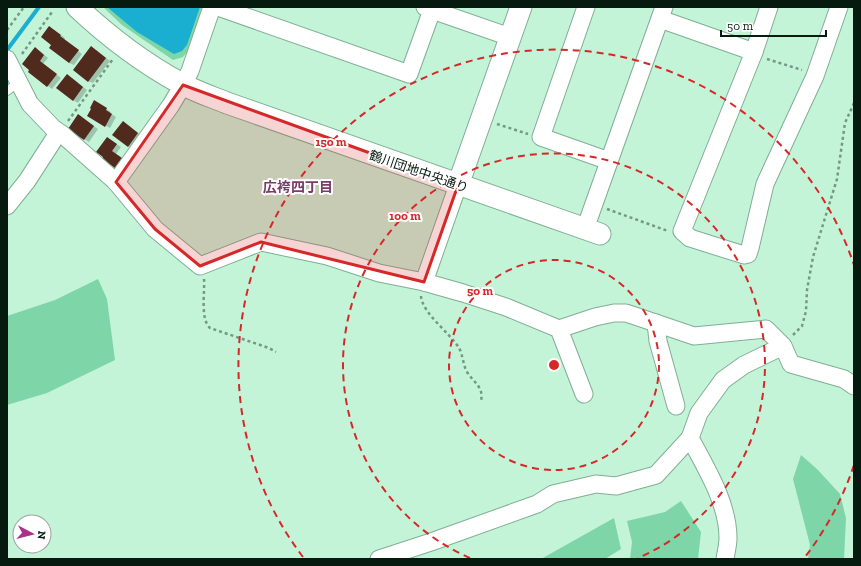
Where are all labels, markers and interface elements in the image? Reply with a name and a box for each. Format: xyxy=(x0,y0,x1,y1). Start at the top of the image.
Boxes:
scale bar xyxy=(721,12,826,38)
text: 50 m xyxy=(727,19,754,33)
text: 150 m xyxy=(316,135,347,149)
street label: 鶴川団地中央通り xyxy=(367,147,470,195)
district label: 広袴四丁目 xyxy=(263,179,333,196)
text: 100 m xyxy=(389,209,421,223)
text: 50 m xyxy=(467,284,493,298)
centre of rings xyxy=(547,358,561,372)
north arrow xyxy=(12,514,52,554)
text: N xyxy=(34,530,48,541)

